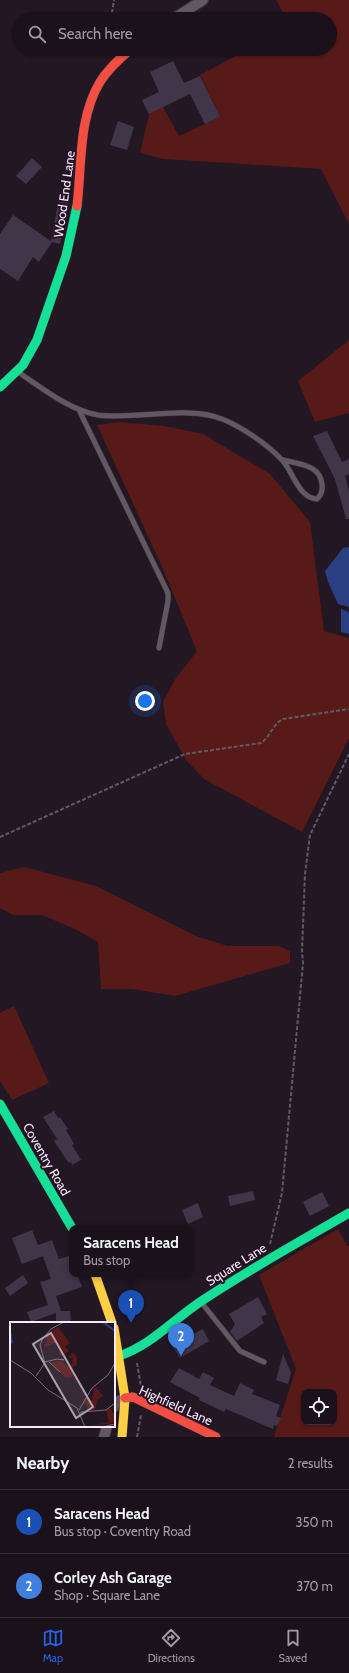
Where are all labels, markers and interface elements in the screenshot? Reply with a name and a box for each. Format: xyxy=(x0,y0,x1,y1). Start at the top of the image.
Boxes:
search box xyxy=(12,12,337,56)
icon: search xyxy=(26,23,48,45)
text: Search here xyxy=(58,25,133,43)
street label: Wood End Lane xyxy=(50,149,78,238)
your location xyxy=(135,691,155,711)
street label: Coventry Road xyxy=(20,1120,74,1198)
popup xyxy=(69,1225,193,1277)
text: Saracens Head xyxy=(83,1234,179,1252)
street label: Square Lane xyxy=(203,1239,269,1289)
text: Bus stop xyxy=(83,1252,130,1268)
pin: 1 xyxy=(118,1290,144,1323)
inset map xyxy=(10,1322,115,1427)
pin: 2 xyxy=(168,1323,194,1356)
street label: Highfield Lane xyxy=(137,1382,216,1428)
map controls xyxy=(301,1389,337,1425)
button: locate xyxy=(301,1389,337,1425)
text: Nearby xyxy=(16,1453,69,1473)
text: 2 results xyxy=(288,1455,333,1471)
text: Saracens Head xyxy=(54,1505,150,1523)
text: 1 xyxy=(27,1514,31,1530)
text: 350 m xyxy=(296,1514,333,1530)
text: Bus stop · Coventry Road xyxy=(54,1523,191,1539)
text: Corley Ash Garage xyxy=(54,1569,172,1587)
text: 2 xyxy=(26,1578,32,1594)
text: 370 m xyxy=(296,1578,333,1594)
text: Shop · Square Lane xyxy=(54,1587,160,1603)
tab: Map xyxy=(42,1627,64,1665)
tab: Directions xyxy=(148,1627,195,1665)
tab: Saved xyxy=(279,1627,307,1665)

